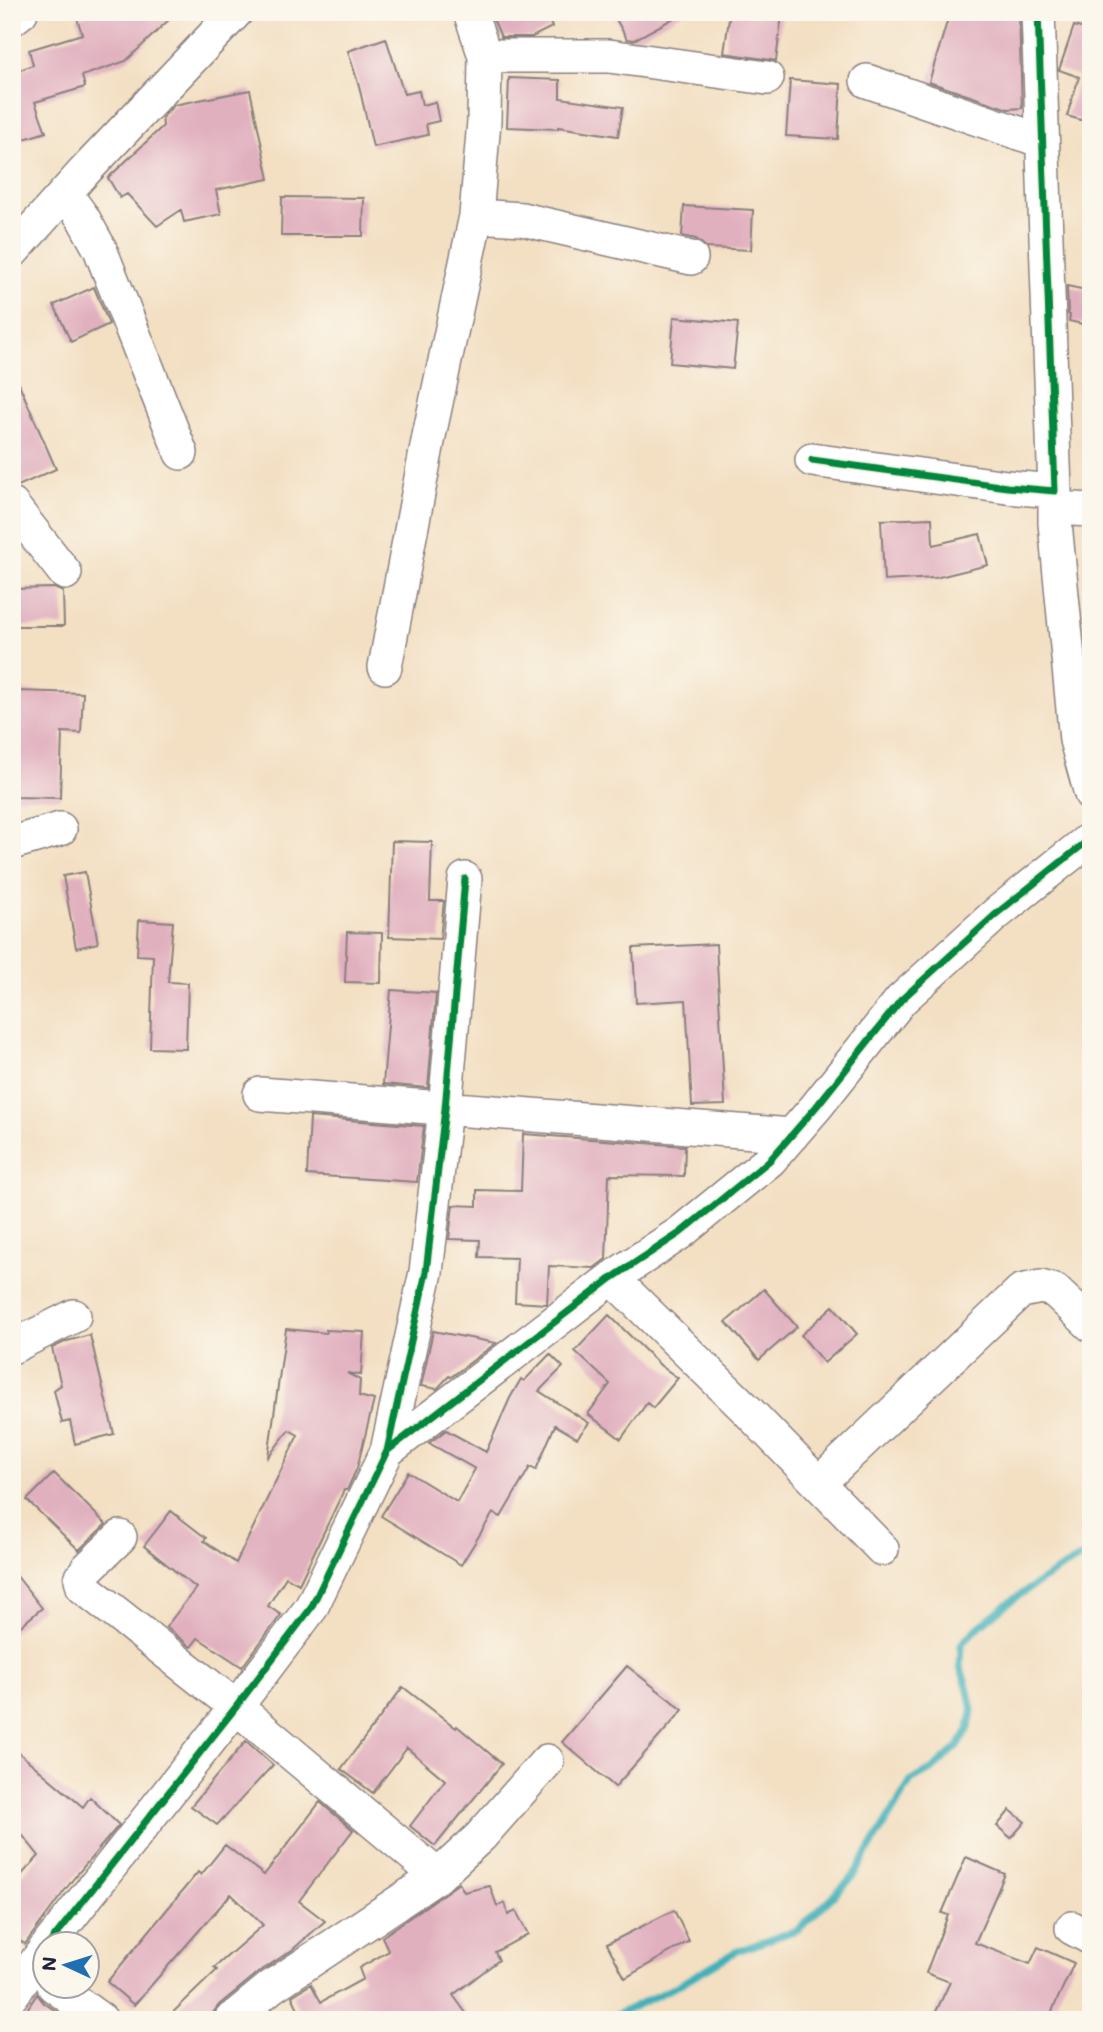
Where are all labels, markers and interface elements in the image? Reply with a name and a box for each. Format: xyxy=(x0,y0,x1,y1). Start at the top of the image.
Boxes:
north arrow xyxy=(32,1930,102,2000)
text: N xyxy=(36,1956,62,1972)

